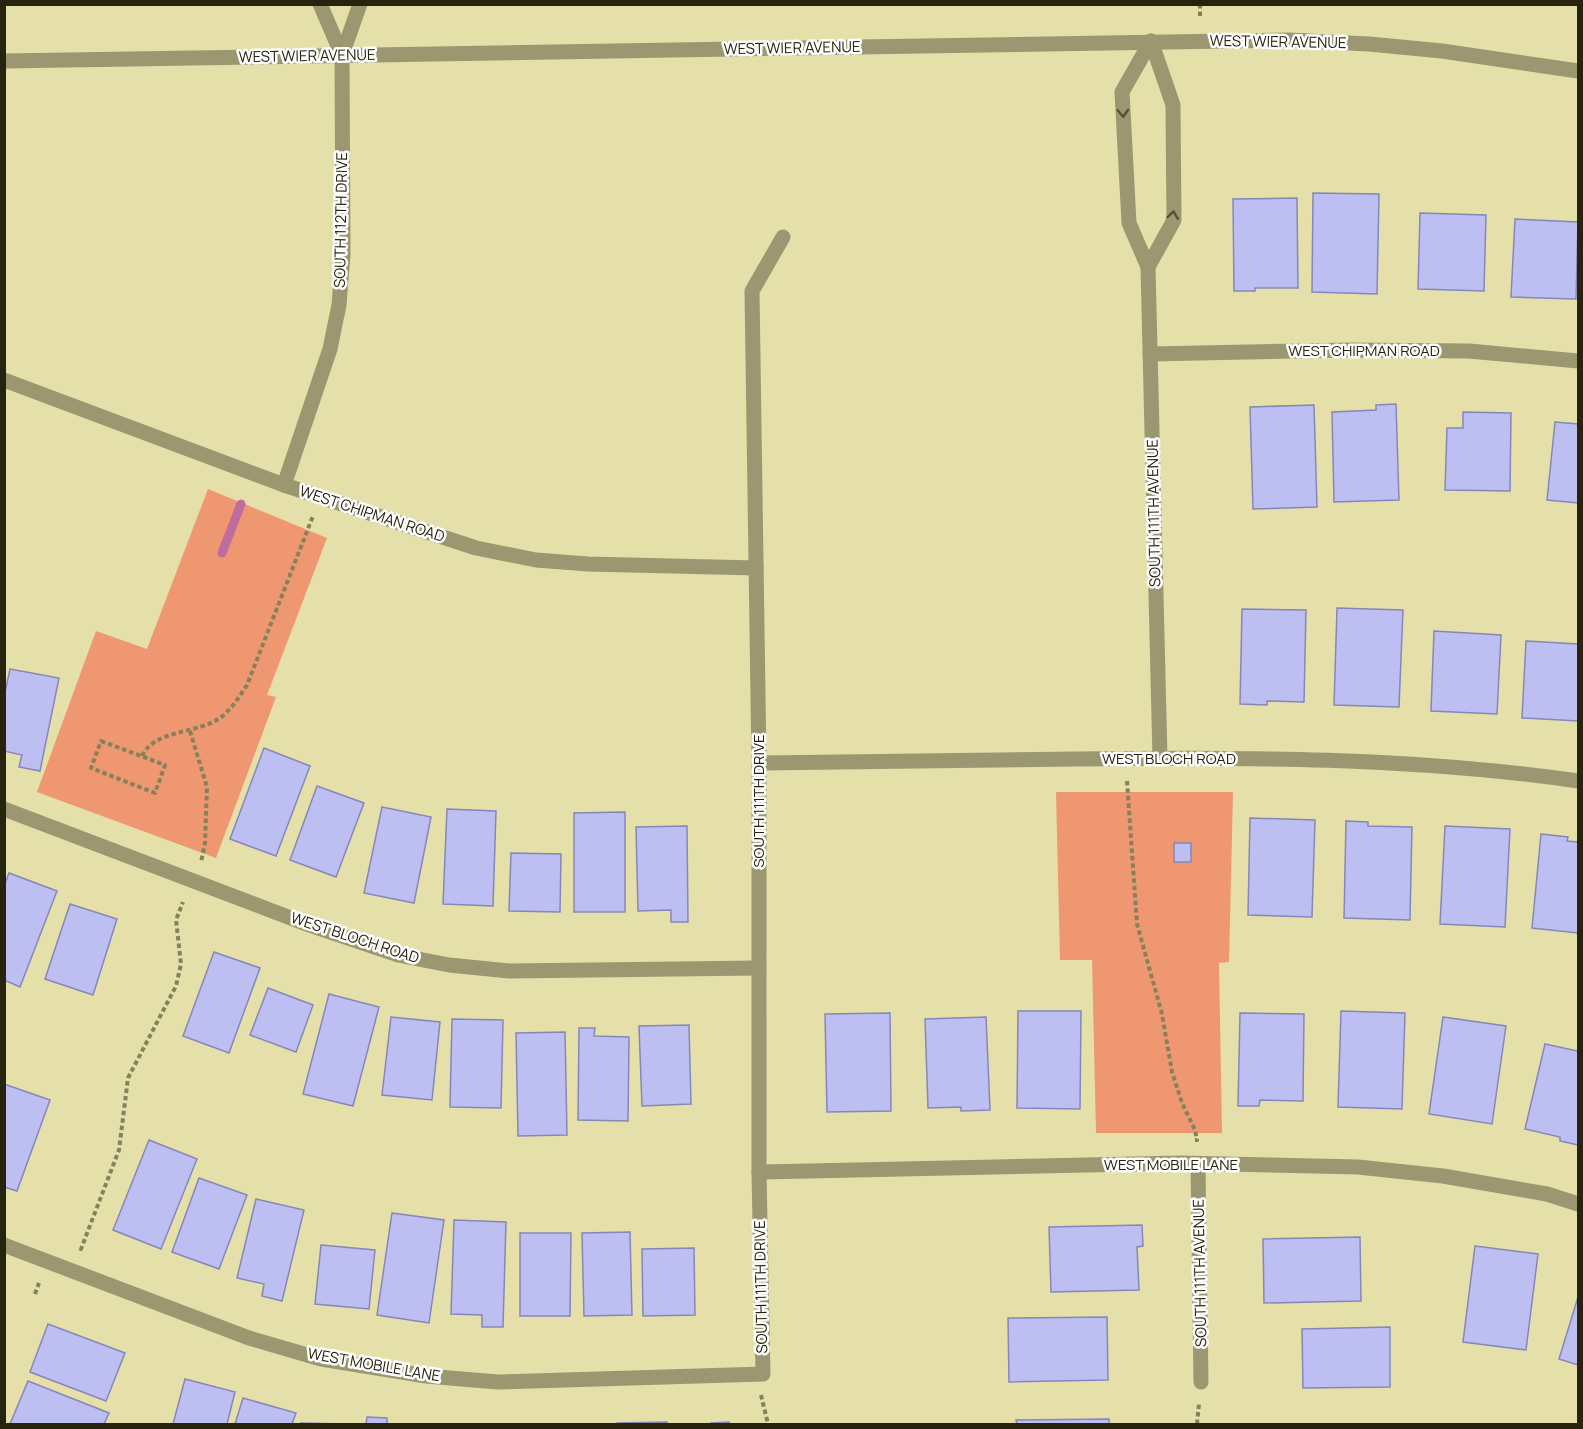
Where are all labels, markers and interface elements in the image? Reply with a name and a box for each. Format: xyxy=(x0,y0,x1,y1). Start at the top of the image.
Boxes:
street label: WEST WIER AVENUE xyxy=(1209,30,1347,53)
street label: WEST WIER AVENUE xyxy=(723,36,861,59)
street label: WEST WIER AVENUE xyxy=(238,44,376,67)
one-way arrow xyxy=(1117,109,1130,118)
street label: SOUTH 112TH DRIVE xyxy=(329,152,352,288)
one-way arrow xyxy=(1166,211,1178,220)
street label: WEST CHIPMAN ROAD xyxy=(1288,340,1440,361)
street label: SOUTH 111TH AVENUE xyxy=(1142,439,1165,587)
street label: WEST CHIPMAN ROAD xyxy=(297,480,447,547)
street label: SOUTH 111TH DRIVE xyxy=(748,734,769,868)
street label: WEST BLOCH ROAD xyxy=(1102,748,1236,769)
street label: WEST BLOCH ROAD xyxy=(288,907,422,968)
street label: WEST MOBILE LANE xyxy=(1104,1154,1238,1175)
street label: SOUTH 111TH AVENUE xyxy=(1188,1199,1211,1347)
street label: SOUTH 111TH DRIVE xyxy=(749,1220,772,1354)
street label: WEST MOBILE LANE xyxy=(306,1343,442,1387)

